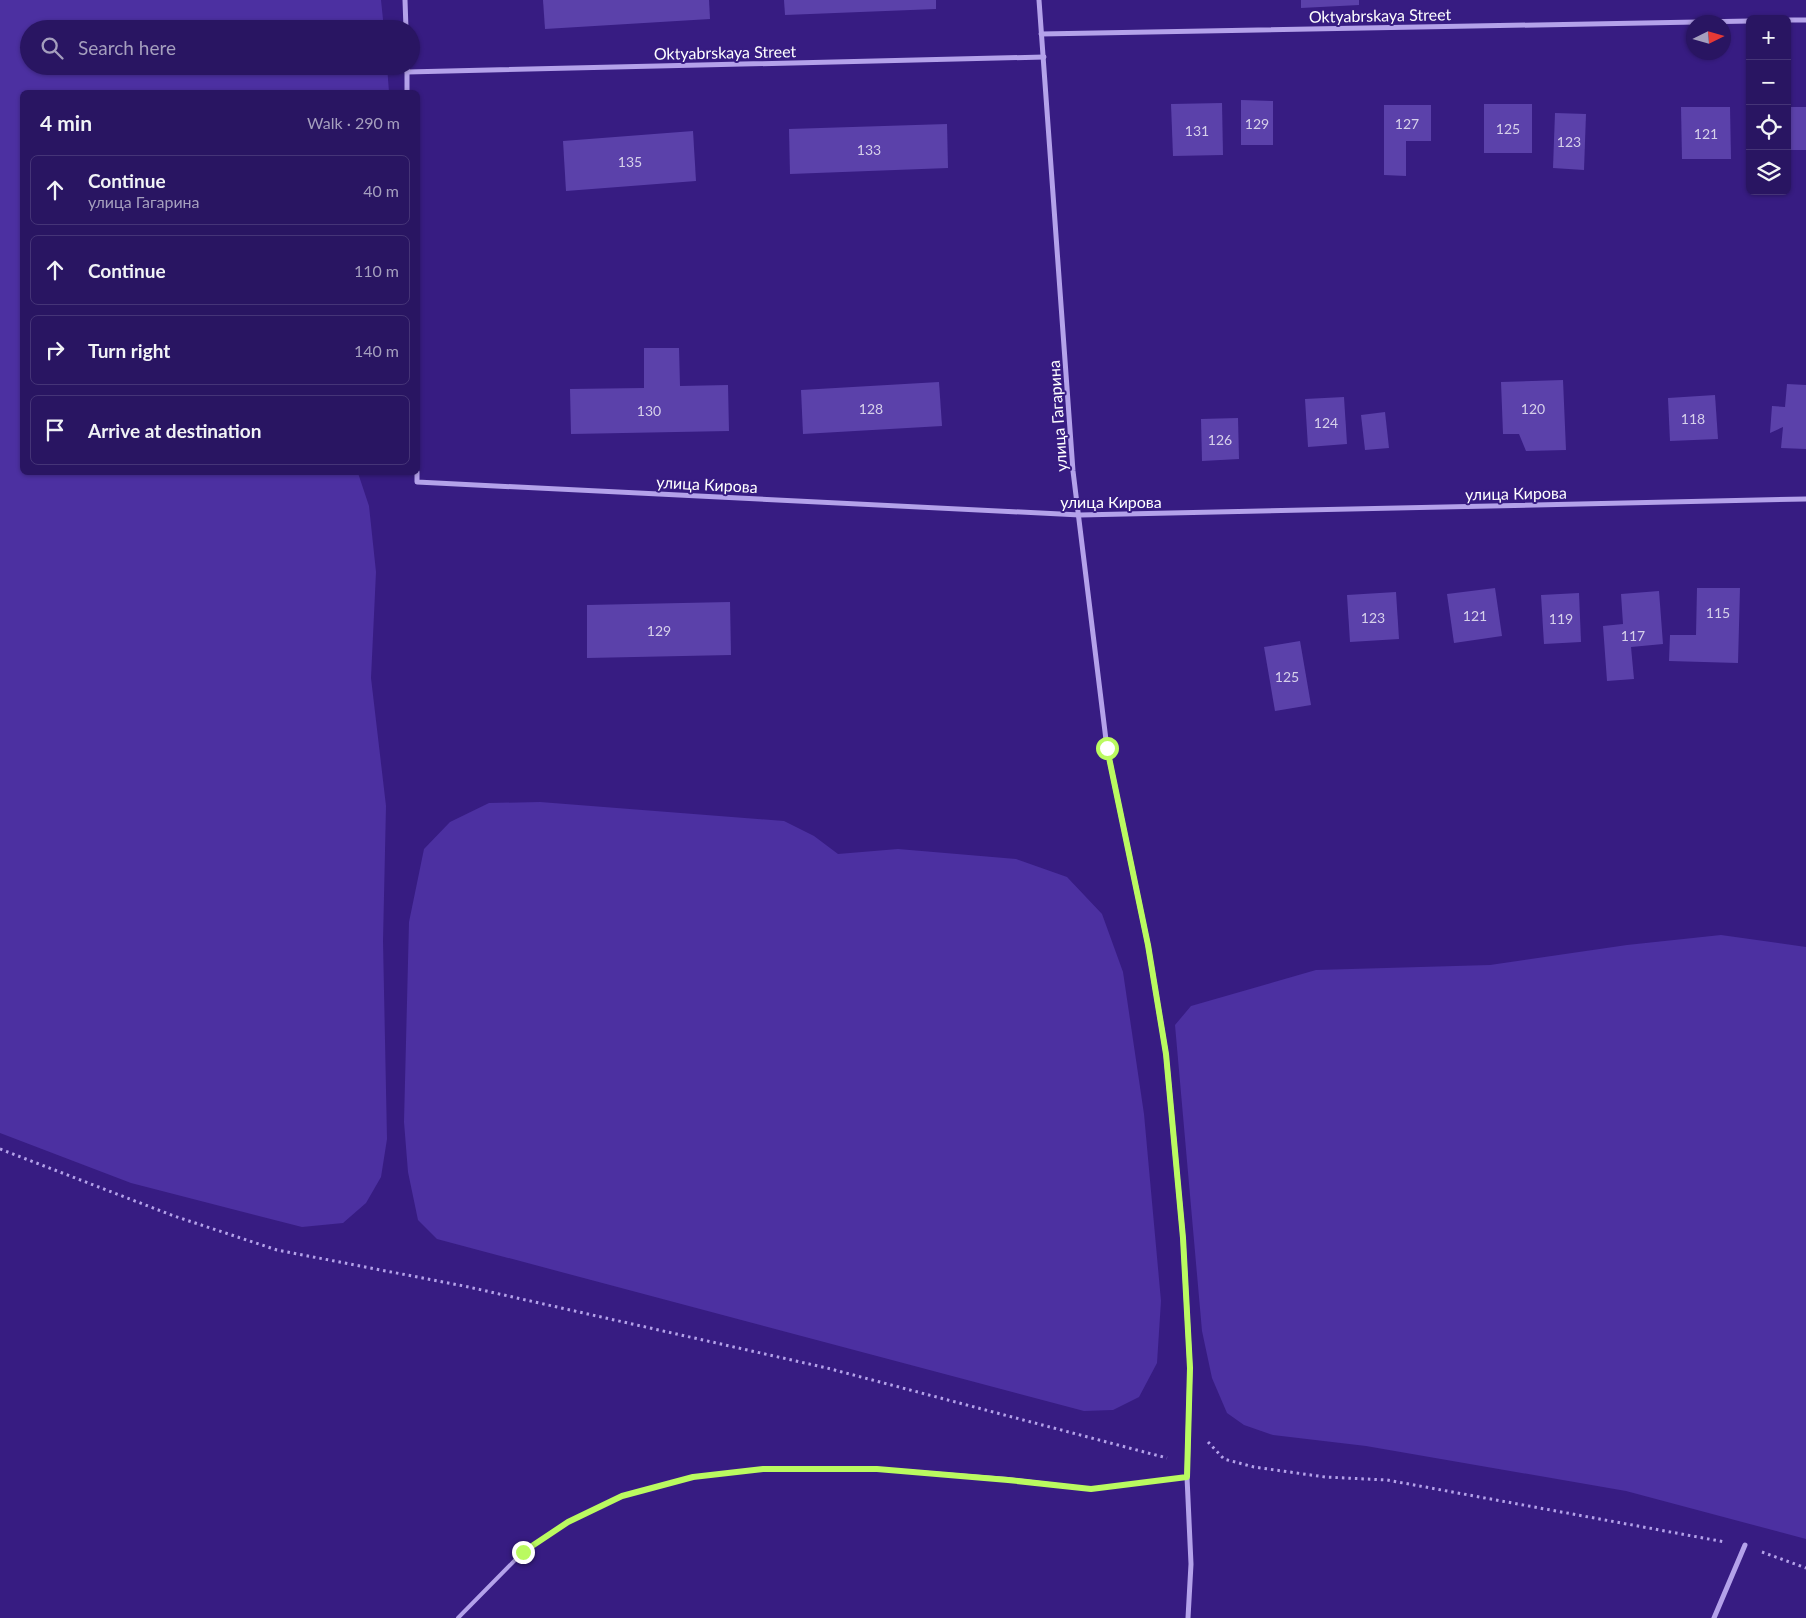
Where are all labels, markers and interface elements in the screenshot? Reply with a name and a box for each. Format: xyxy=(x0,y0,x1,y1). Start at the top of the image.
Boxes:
street label: Oktyabrskaya Street xyxy=(1309,4,1452,26)
north arrow xyxy=(1686,15,1731,60)
map controls xyxy=(1746,15,1791,195)
button: + xyxy=(1746,15,1791,60)
search box xyxy=(20,20,420,75)
icon: search xyxy=(38,34,66,62)
text: Search here xyxy=(78,36,176,59)
street label: Oktyabrskaya Street xyxy=(654,41,797,63)
button: − xyxy=(1746,60,1791,105)
button: locate xyxy=(1746,105,1791,150)
text: 4 min xyxy=(40,110,92,135)
text: Walk · 290 m xyxy=(307,113,400,132)
house number: 129 xyxy=(1245,115,1269,132)
house number: 127 xyxy=(1395,115,1419,132)
house number: 125 xyxy=(1496,120,1520,137)
house number: 131 xyxy=(1185,122,1209,139)
house number: 121 xyxy=(1694,125,1718,142)
house number: 123 xyxy=(1557,133,1581,150)
house number: 133 xyxy=(857,141,881,158)
button: layers xyxy=(1746,150,1791,195)
house number: 135 xyxy=(618,153,642,170)
text: Continue xyxy=(88,169,166,192)
icon: ahead xyxy=(41,176,69,204)
text: 40 m xyxy=(363,181,399,200)
text: улица Гагарина xyxy=(88,192,200,211)
icon: ahead xyxy=(41,256,69,284)
text: Continue xyxy=(88,259,166,282)
text: 110 m xyxy=(354,261,399,280)
icon: right xyxy=(41,336,69,364)
text: Turn right xyxy=(88,339,170,362)
text: 140 m xyxy=(354,341,399,360)
street label: улица Гагарина xyxy=(1044,360,1070,472)
house number: 128 xyxy=(859,400,883,417)
house number: 120 xyxy=(1521,400,1545,417)
house number: 130 xyxy=(637,402,661,419)
house number: 118 xyxy=(1681,410,1705,427)
house number: 124 xyxy=(1314,414,1338,431)
icon: arrive xyxy=(41,416,69,444)
text: Arrive at destination xyxy=(88,419,261,442)
house number: 126 xyxy=(1208,431,1232,448)
street label: улица Кирова xyxy=(656,472,758,496)
street label: улица Кирова xyxy=(1465,483,1567,503)
street label: улица Кирова xyxy=(1060,492,1162,511)
house number: 115 xyxy=(1706,604,1730,621)
house number: 121 xyxy=(1463,607,1487,624)
house number: 123 xyxy=(1361,609,1385,626)
house number: 119 xyxy=(1549,610,1573,627)
house number: 129 xyxy=(647,622,671,639)
house number: 117 xyxy=(1621,627,1645,644)
house number: 125 xyxy=(1275,668,1299,685)
route start xyxy=(1096,737,1119,760)
route end xyxy=(512,1541,535,1564)

